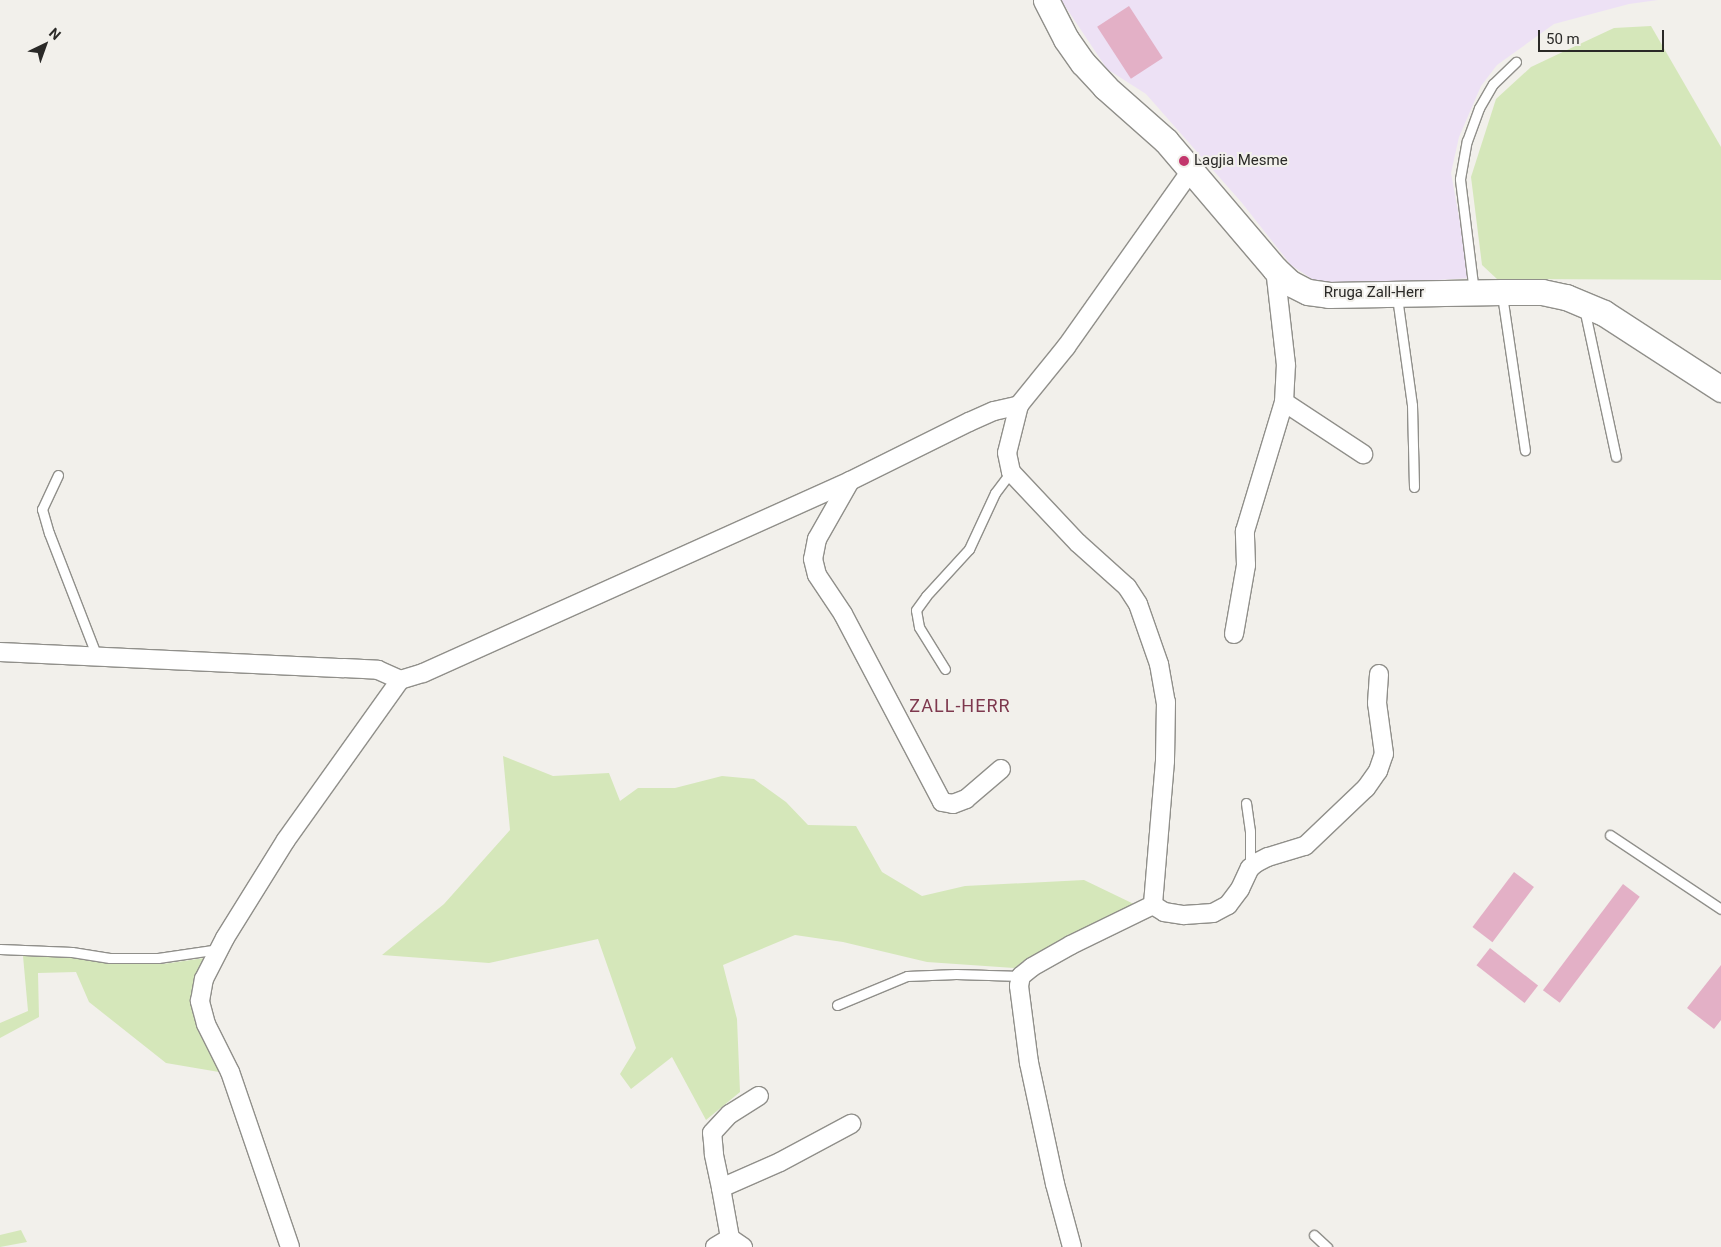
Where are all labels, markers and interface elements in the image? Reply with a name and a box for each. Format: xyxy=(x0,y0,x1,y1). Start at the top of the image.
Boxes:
north arrow xyxy=(20,20,70,70)
scale bar xyxy=(1541,20,1667,52)
text: N xyxy=(46,25,64,43)
text: 50 m xyxy=(1546,30,1580,48)
place label: Lagjia Mesme xyxy=(1194,152,1288,170)
marker: Lagjia Mesme xyxy=(1178,155,1190,167)
street label: Rruga Zall-Herr xyxy=(1324,284,1424,302)
district label: ZALL-HERR xyxy=(908,695,1012,717)

